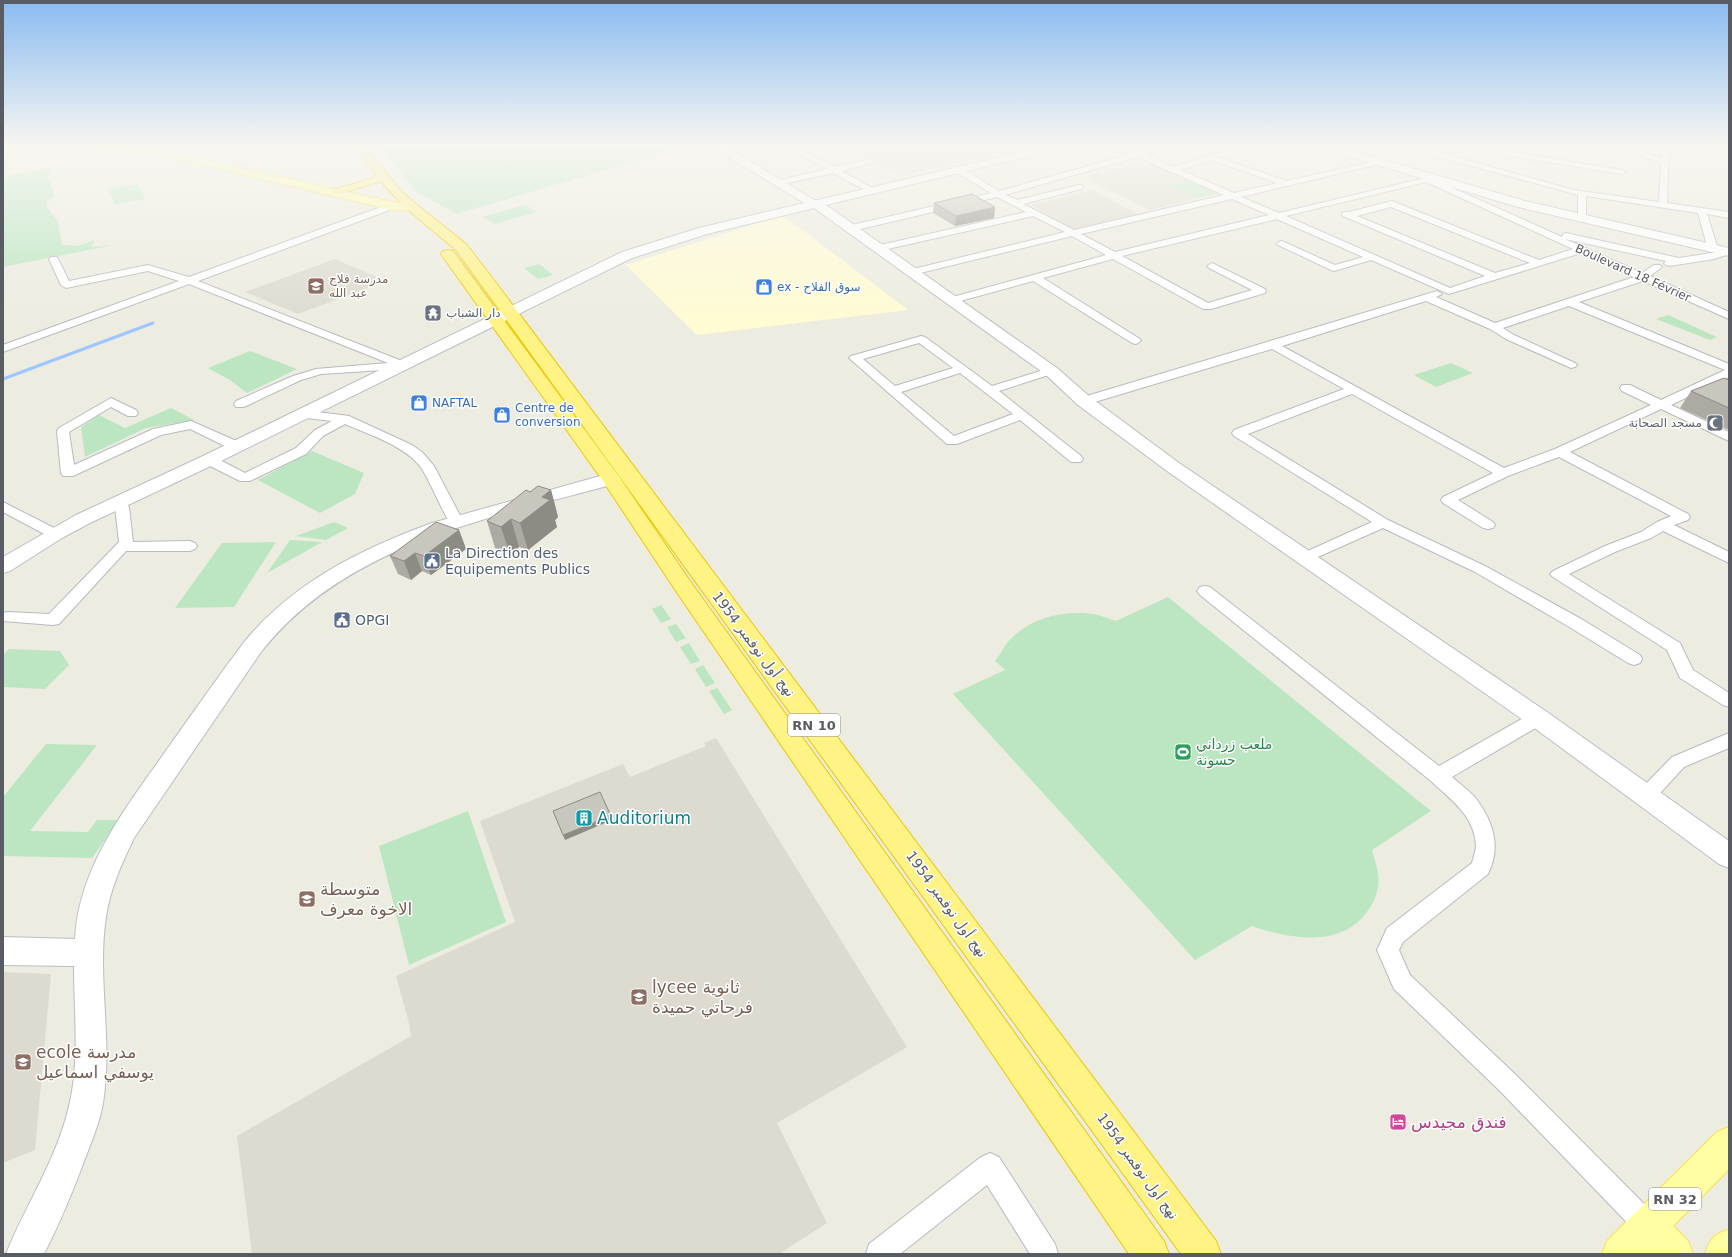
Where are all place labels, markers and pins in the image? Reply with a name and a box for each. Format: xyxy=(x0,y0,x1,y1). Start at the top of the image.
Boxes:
place label: مدرسة فلاح عبد الله xyxy=(329,272,388,300)
school or university icon: مدرسة فلاح عبد الله xyxy=(306,276,326,296)
shop icon: ex - سوق الفلاح xyxy=(754,277,774,297)
place label: ex - سوق الفلاح xyxy=(777,280,861,295)
temple icon: دار الشباب xyxy=(423,303,443,323)
place label: دار الشباب xyxy=(446,306,501,321)
shop icon: NAFTAL xyxy=(409,393,429,413)
place label: NAFTAL xyxy=(432,396,477,410)
place label: Centre de conversion xyxy=(515,401,581,429)
shop icon: Centre de conversion xyxy=(492,405,512,425)
mosque icon: مسجد الصحابة xyxy=(1705,413,1725,433)
place label: مسجد الصحابة xyxy=(1628,416,1702,430)
place label: La Direction des Equipements Publics xyxy=(445,545,590,577)
public building icon: La Direction des Equipements Publics xyxy=(422,551,442,571)
public building icon: OPGI xyxy=(332,610,352,630)
place label: OPGI xyxy=(355,612,389,628)
place label: ملعب زرداني حسونة xyxy=(1196,736,1272,769)
sports icon: ملعب زرداني حسونة xyxy=(1173,742,1193,762)
building icon: Auditorium xyxy=(574,808,594,828)
place label: Auditorium xyxy=(597,808,691,828)
place label: متوسطة الاخوة معرف xyxy=(320,879,412,919)
school or university icon: متوسطة الاخوة معرف xyxy=(297,889,317,909)
place label: lycee ثانوية فرحاتي حميدة xyxy=(652,977,753,1018)
school or university icon: lycee ثانوية فرحاتي حميدة xyxy=(629,987,649,1007)
place label: ecole مدرسة يوسفي اسماعيل xyxy=(36,1042,154,1083)
school or university icon: ecole مدرسة يوسفي اسماعيل xyxy=(13,1052,33,1072)
hotel icon: فندق مجيدس xyxy=(1388,1112,1408,1132)
place label: فندق مجيدس xyxy=(1411,1112,1507,1132)

